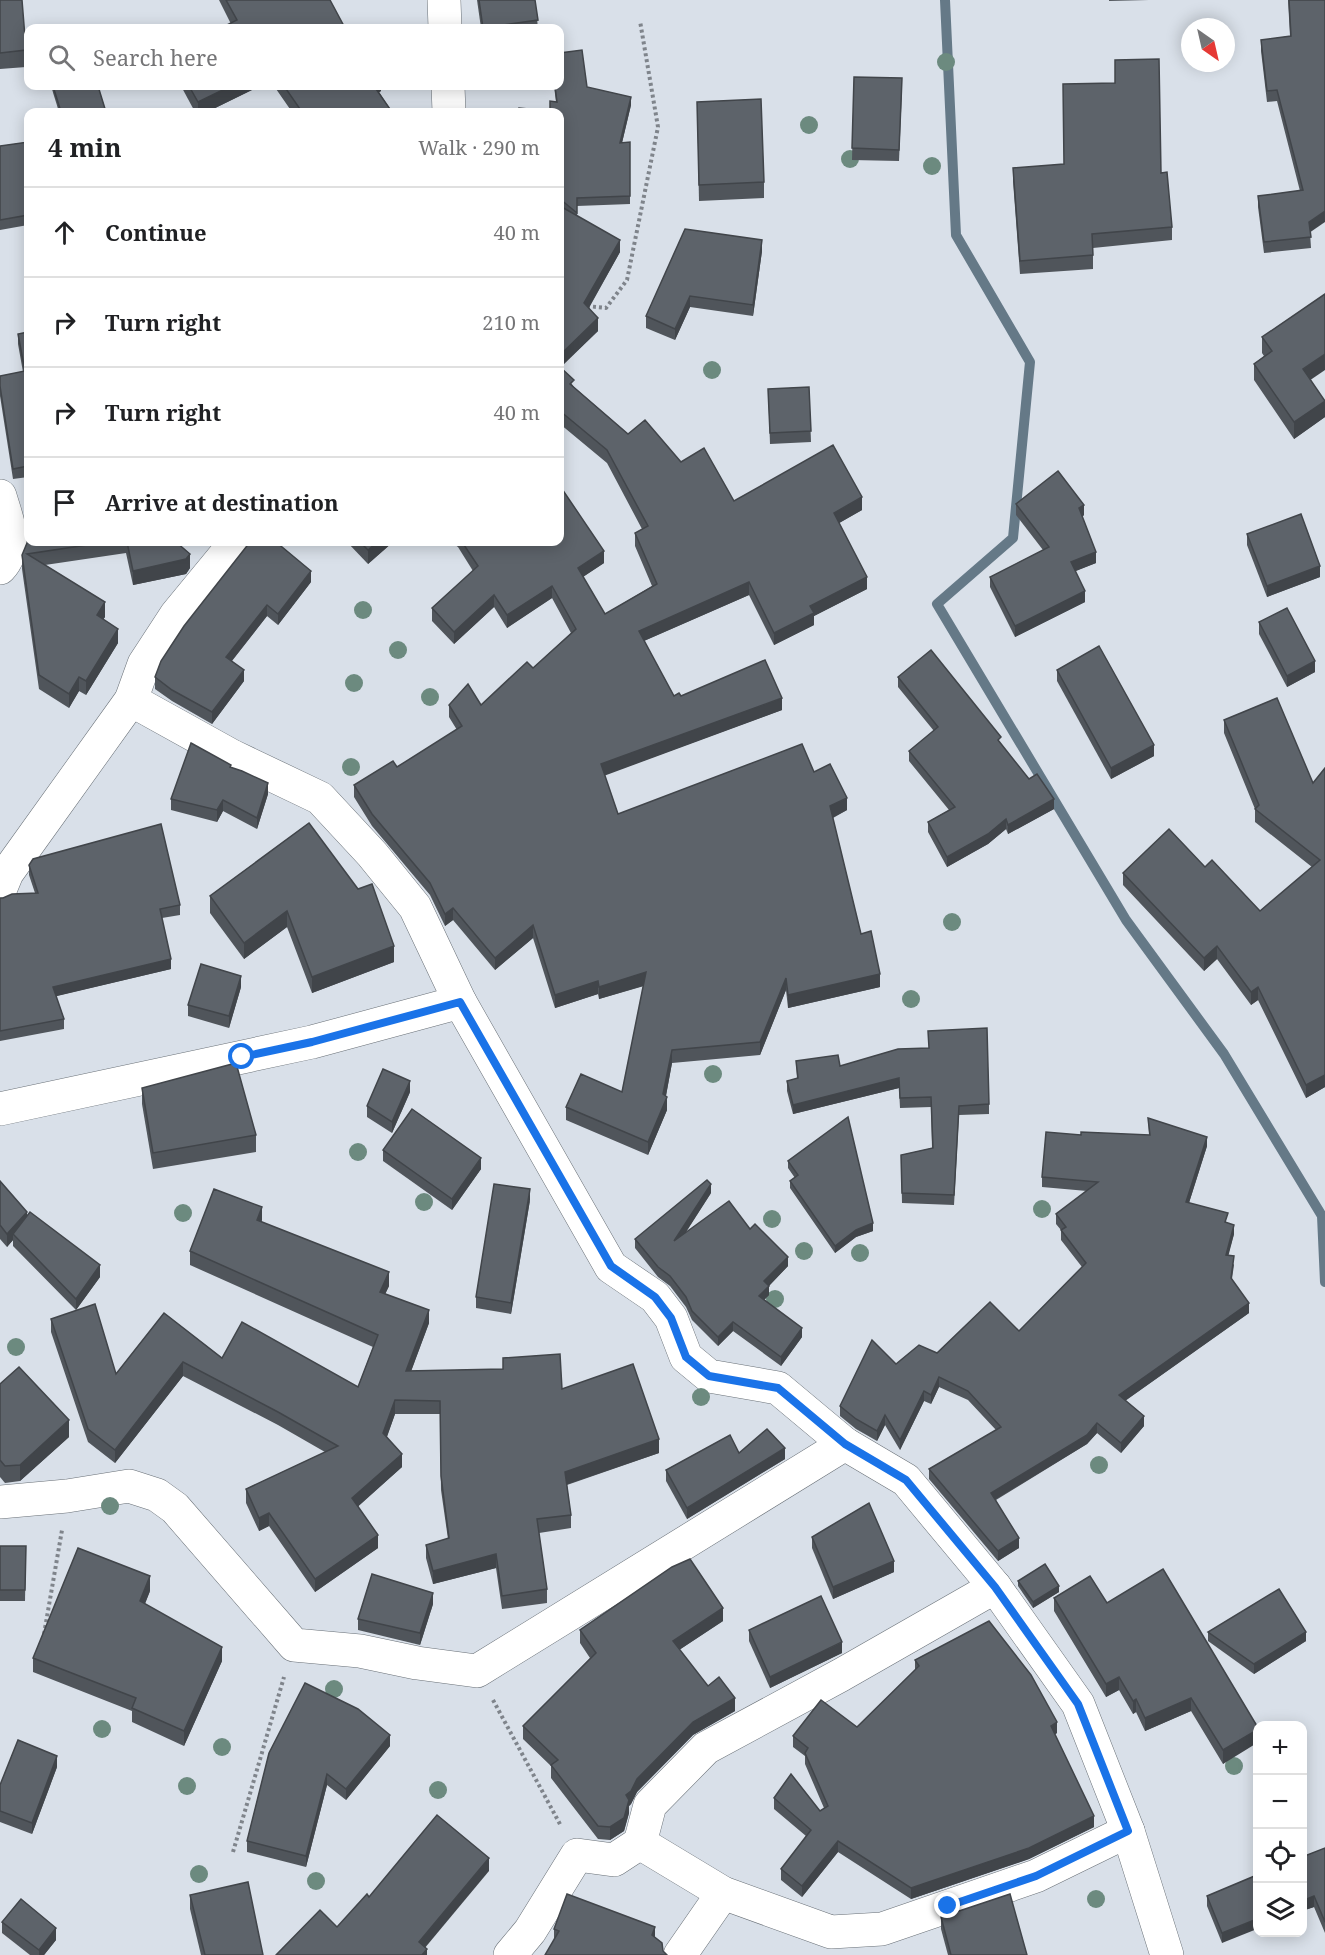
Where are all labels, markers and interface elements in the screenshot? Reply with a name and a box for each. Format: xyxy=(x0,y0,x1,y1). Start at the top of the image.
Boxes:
north arrow xyxy=(1181,18,1235,72)
search box xyxy=(24,24,564,90)
icon: search xyxy=(45,41,78,74)
text: Search here xyxy=(93,42,218,72)
text: 4 min xyxy=(48,129,122,165)
text: Walk · 290 m xyxy=(418,134,540,161)
icon: ahead xyxy=(48,216,81,249)
text: Continue xyxy=(105,217,207,247)
text: 40 m xyxy=(494,219,540,246)
icon: right xyxy=(48,306,81,339)
text: Turn right xyxy=(105,307,221,337)
text: 210 m xyxy=(482,309,540,336)
icon: right xyxy=(48,396,81,429)
text: Turn right xyxy=(105,397,221,427)
text: 40 m xyxy=(494,399,540,426)
icon: arrive xyxy=(48,486,81,519)
text: Arrive at destination xyxy=(105,487,339,517)
route start xyxy=(228,1043,254,1069)
map controls xyxy=(1253,1721,1307,1937)
button: + xyxy=(1253,1721,1307,1775)
button: − xyxy=(1253,1775,1307,1829)
button: locate xyxy=(1253,1829,1307,1883)
button: layers xyxy=(1253,1883,1307,1937)
route end xyxy=(934,1892,960,1918)

